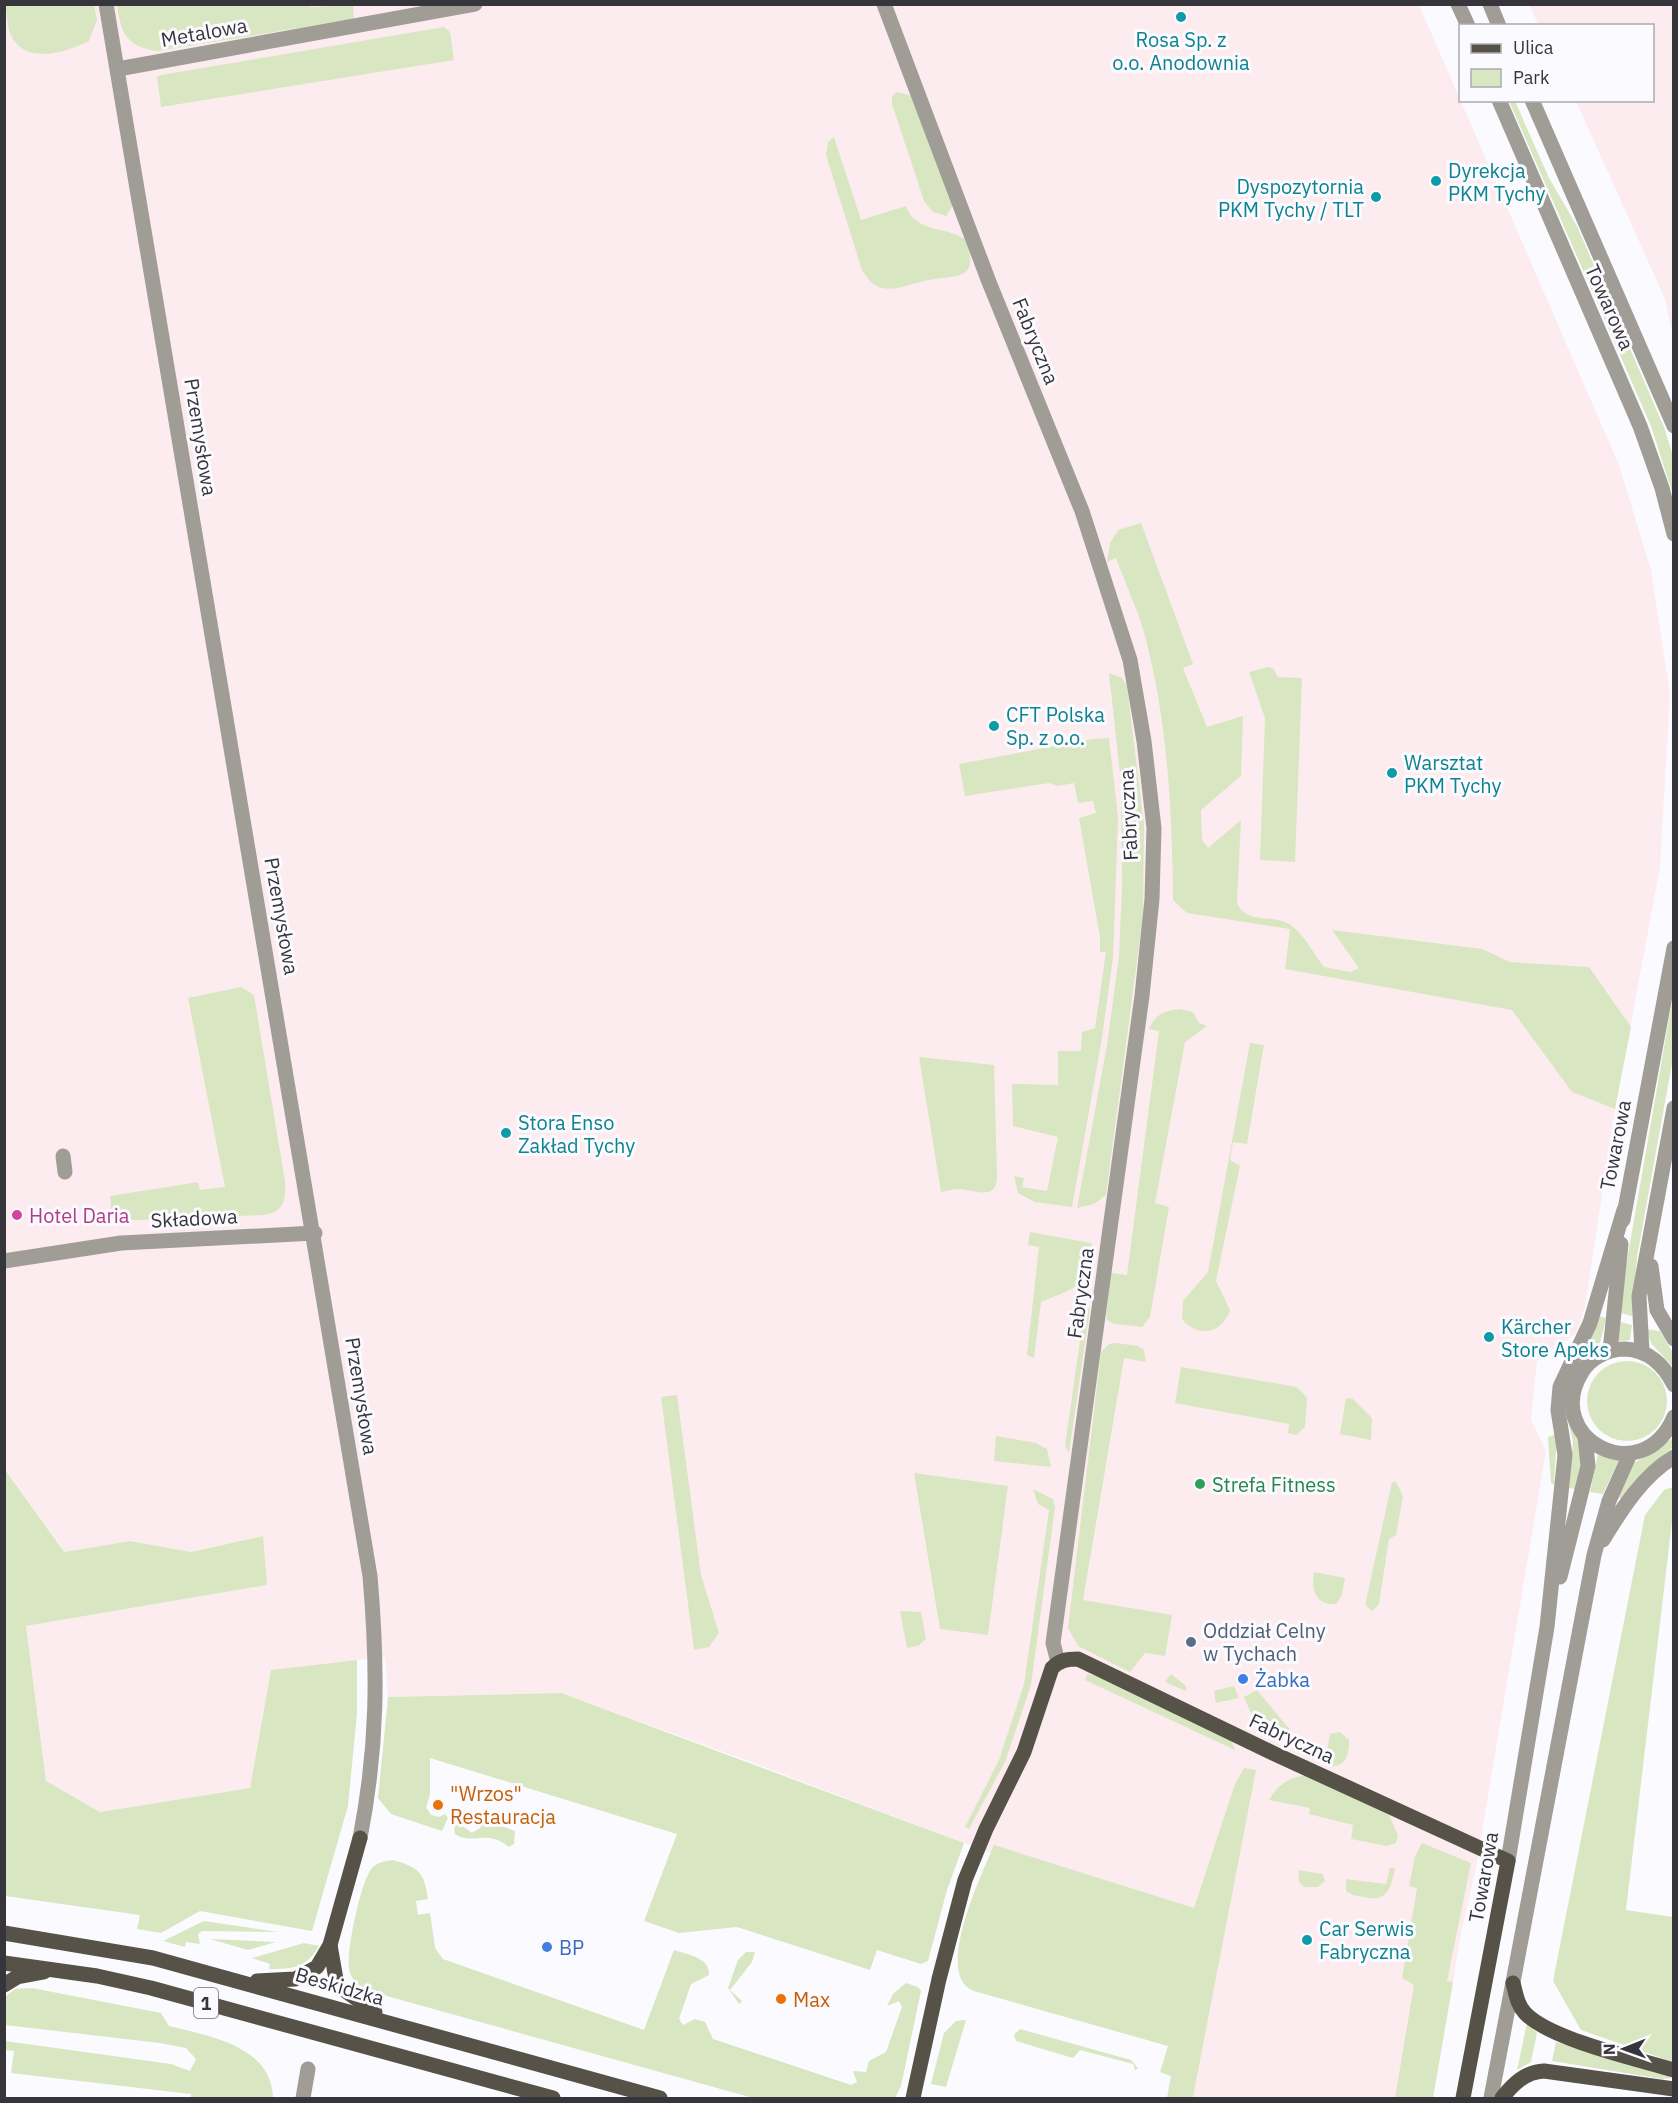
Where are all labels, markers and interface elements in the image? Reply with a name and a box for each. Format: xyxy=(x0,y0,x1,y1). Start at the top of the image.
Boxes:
marker: Rosa Sp. z o.o. Anodownia xyxy=(1174,10,1188,24)
street label: Metalowa xyxy=(159,11,250,53)
legend xyxy=(1459,24,1654,102)
place label: Rosa Sp. z o.o. Anodownia xyxy=(1112,26,1250,76)
text: Ulica xyxy=(1513,36,1554,59)
text: Park xyxy=(1513,66,1550,89)
place label: Dyrekcja PKM Tychy xyxy=(1448,157,1546,207)
place label: Dyspozytornia PKM Tychy / TLT xyxy=(1218,173,1364,223)
marker: Dyrekcja PKM Tychy xyxy=(1429,174,1443,188)
marker: Dyspozytornia PKM Tychy / TLT xyxy=(1369,190,1383,204)
street label: Towarowa xyxy=(1579,260,1641,354)
street label: Fabryczna xyxy=(1006,294,1066,389)
street label: Przemysłowa xyxy=(178,376,224,498)
place label: CFT Polska Sp. z o.o. xyxy=(1006,701,1105,751)
marker: CFT Polska Sp. z o.o. xyxy=(987,719,1001,733)
place label: Warsztat PKM Tychy xyxy=(1404,749,1502,799)
marker: Warsztat PKM Tychy xyxy=(1385,766,1399,780)
street label: Fabryczna xyxy=(1112,768,1144,861)
street label: Przemysłowa xyxy=(258,855,306,977)
street label: Towarowa xyxy=(1593,1097,1637,1192)
place label: Stora Enso Zakład Tychy xyxy=(518,1109,635,1159)
marker: Stora Enso Zakład Tychy xyxy=(499,1126,513,1140)
place label: Hotel Daria xyxy=(29,1202,130,1229)
street label: Składowa xyxy=(150,1202,238,1234)
marker: Hotel Daria xyxy=(10,1208,24,1222)
street label: Fabryczna xyxy=(1060,1246,1100,1340)
place label: Kärcher Store Apeks xyxy=(1501,1313,1609,1363)
marker: Kärcher Store Apeks xyxy=(1482,1330,1496,1344)
street label: Przemysłowa xyxy=(339,1335,385,1457)
place label: Strefa Fitness xyxy=(1212,1471,1336,1498)
marker: Strefa Fitness xyxy=(1193,1477,1207,1491)
place label: Oddział Celny w Tychach xyxy=(1203,1617,1326,1667)
marker: Oddział Celny w Tychach xyxy=(1184,1635,1198,1649)
place label: Żabka xyxy=(1255,1666,1310,1693)
marker: Żabka xyxy=(1236,1672,1250,1686)
street label: Fabryczna xyxy=(1245,1706,1339,1770)
place label: "Wrzos" Restauracja xyxy=(450,1780,556,1830)
marker: "Wrzos" Restauracja xyxy=(431,1798,445,1812)
street label: Towarowa xyxy=(1462,1829,1504,1924)
place label: Car Serwis Fabryczna xyxy=(1319,1915,1414,1965)
marker: Car Serwis Fabryczna xyxy=(1300,1933,1314,1947)
place label: BP xyxy=(559,1934,584,1961)
marker: BP xyxy=(540,1940,554,1954)
street label: Beskidzka xyxy=(292,1960,388,2012)
place label: Max xyxy=(793,1986,830,2013)
road number: 1 xyxy=(194,1988,218,2018)
marker: Max xyxy=(774,1992,788,2006)
north arrow xyxy=(1594,2019,1654,2079)
text: N xyxy=(1599,2043,1619,2055)

